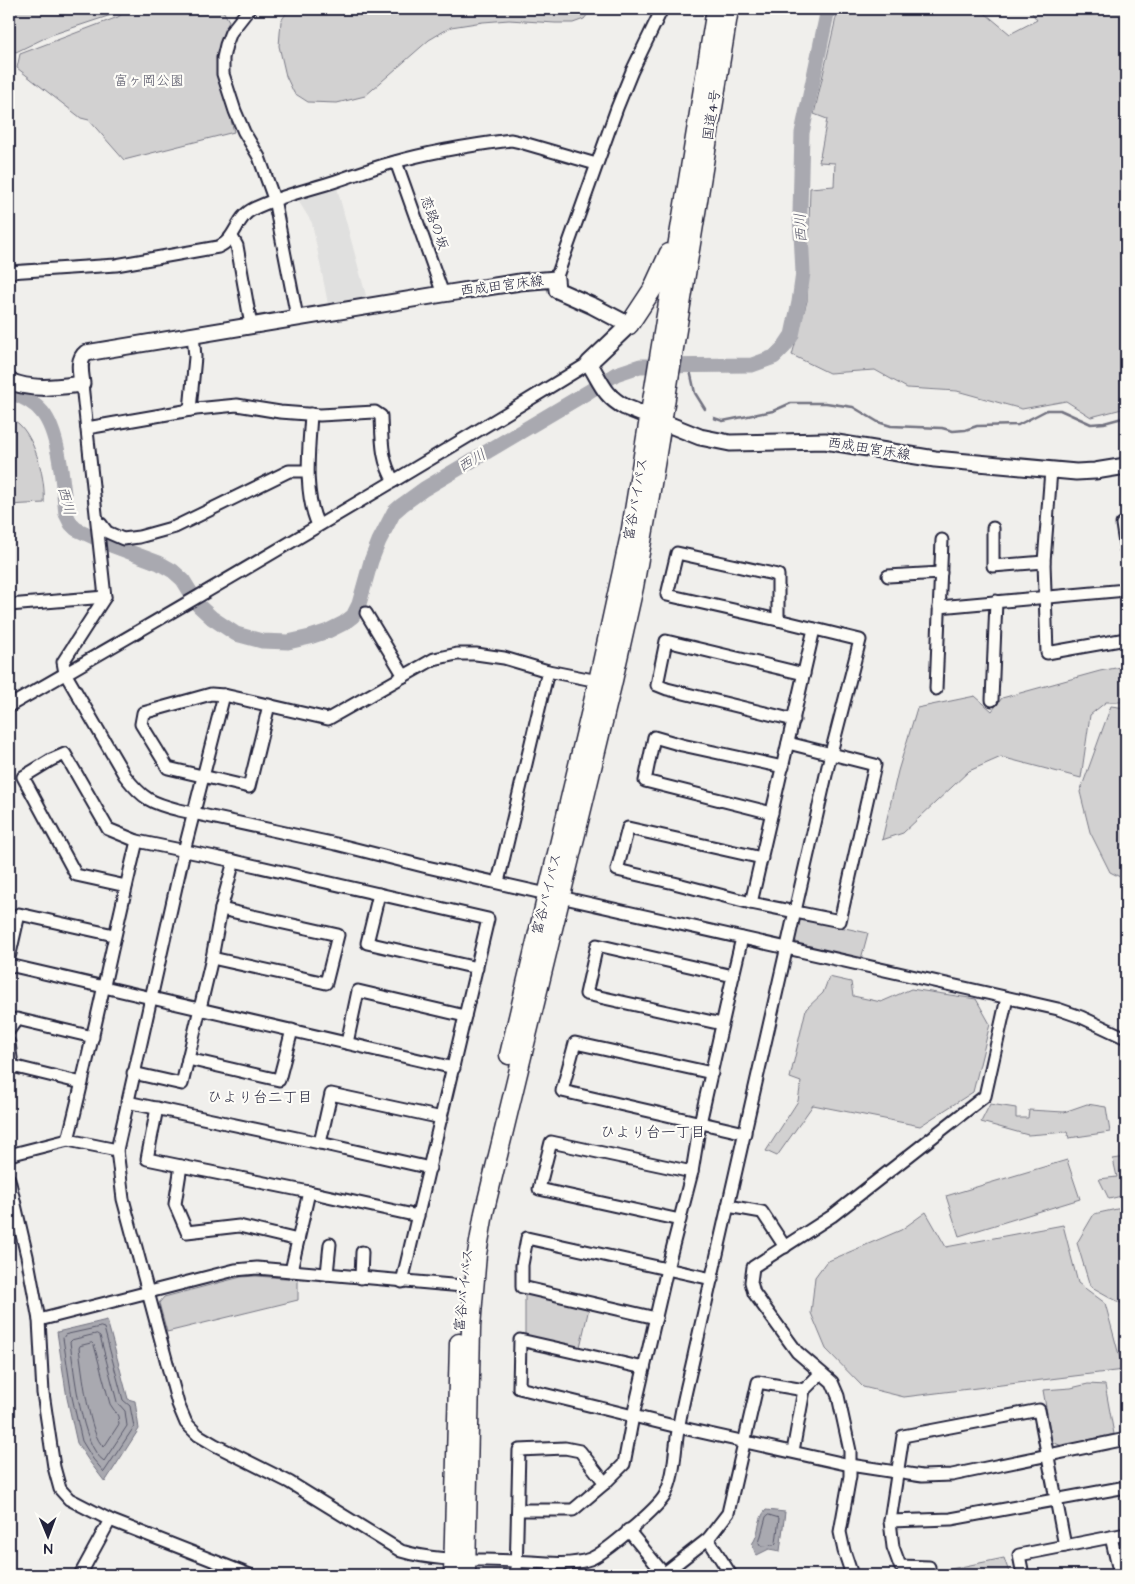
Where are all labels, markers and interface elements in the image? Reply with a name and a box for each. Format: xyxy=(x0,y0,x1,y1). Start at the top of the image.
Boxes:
park label: 富ヶ岡公園 xyxy=(114,71,184,91)
street label: 国道4号 xyxy=(698,88,726,142)
street label: 恋路の坂 xyxy=(415,193,453,253)
water label: 西川 xyxy=(790,212,812,244)
street label: 西成田宮床線 xyxy=(459,271,545,301)
street label: 西成田宮床線 xyxy=(826,433,912,465)
water label: 西川 xyxy=(454,444,490,478)
street label: 富谷バイパス xyxy=(619,456,653,542)
water label: 西川 xyxy=(52,484,80,518)
street label: 富谷バイパス xyxy=(527,851,567,937)
district label: ひより台二丁目 xyxy=(207,1087,313,1108)
district label: ひより台一丁目 xyxy=(600,1122,706,1143)
street label: 富谷バイパス xyxy=(450,1247,478,1333)
north arrow xyxy=(22,1512,72,1562)
text: N xyxy=(43,1538,53,1558)

